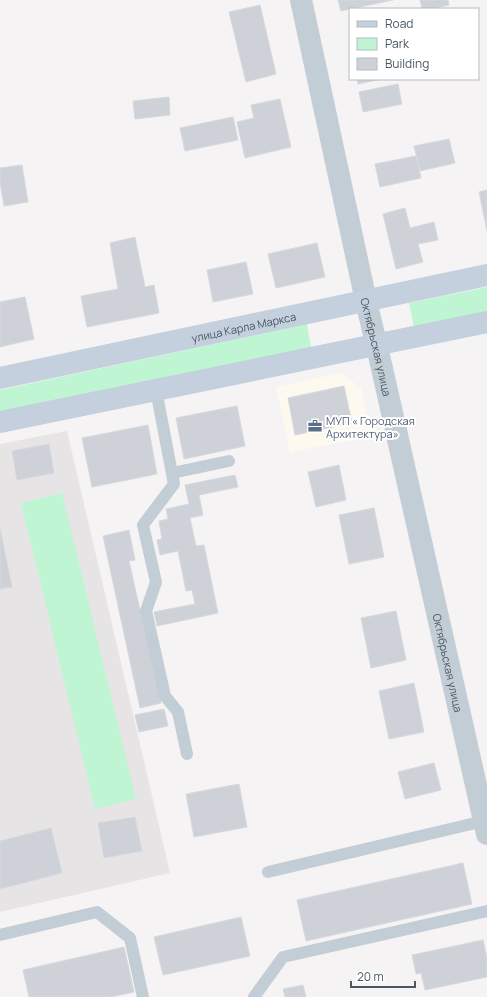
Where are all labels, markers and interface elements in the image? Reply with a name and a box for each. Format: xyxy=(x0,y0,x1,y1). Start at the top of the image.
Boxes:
legend xyxy=(349,8,479,80)
text: Road xyxy=(385,15,413,32)
text: Park xyxy=(385,35,410,52)
text: Building xyxy=(385,55,429,72)
street label: Октябрьская улица xyxy=(358,296,396,398)
street label: улица Карла Маркса xyxy=(190,308,297,345)
place label: МУП « Городская Архитектура» xyxy=(326,413,415,441)
office icon: МУП « Городская Архитектура» xyxy=(307,418,323,434)
street label: Октябрьская улица xyxy=(430,612,467,714)
scale bar xyxy=(351,963,415,989)
text: 20 m xyxy=(357,968,384,985)

